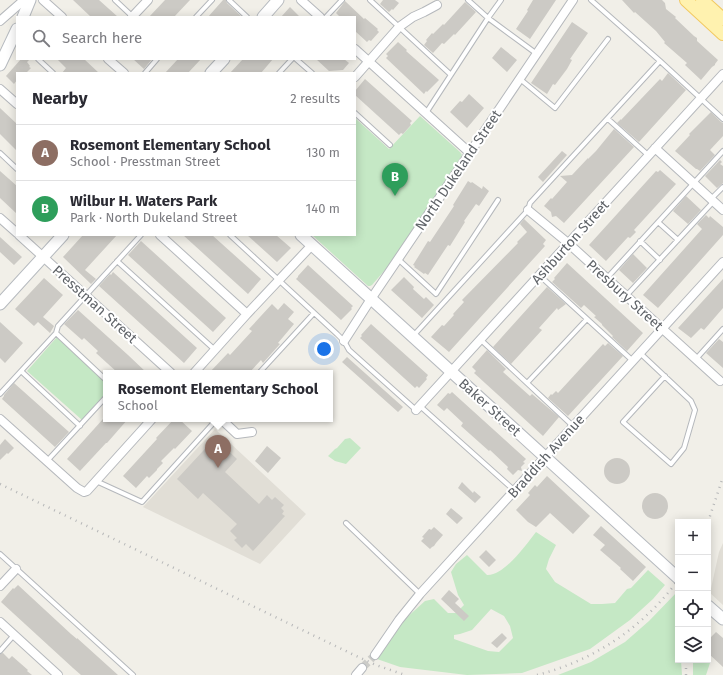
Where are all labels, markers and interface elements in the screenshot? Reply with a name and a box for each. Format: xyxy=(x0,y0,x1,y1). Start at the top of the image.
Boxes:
search box xyxy=(16,16,356,60)
icon: search xyxy=(30,27,52,49)
text: Search here xyxy=(62,29,142,47)
text: Nearby xyxy=(32,88,87,109)
text: 2 results xyxy=(290,91,340,106)
street label: North Dukeland Street xyxy=(412,106,506,234)
text: Rosemont Elementary School xyxy=(70,136,270,154)
text: A xyxy=(41,145,49,160)
text: 130 m xyxy=(306,145,340,160)
text: School · Presstman Street xyxy=(70,154,220,169)
pin: B xyxy=(382,163,408,196)
text: Wilbur H. Waters Park xyxy=(70,192,217,210)
street label: Ashburton Street xyxy=(528,196,613,288)
text: B xyxy=(41,201,49,216)
text: 140 m xyxy=(306,201,340,216)
text: Park · North Dukeland Street xyxy=(70,210,237,225)
street label: Presbury Street xyxy=(583,256,667,335)
street label: Presstman Street xyxy=(49,262,141,347)
your location xyxy=(314,339,334,359)
popup xyxy=(103,370,333,422)
street label: Baker Street xyxy=(455,375,525,440)
text: Rosemont Elementary School xyxy=(118,380,318,398)
text: School xyxy=(118,398,158,413)
street label: Braddish Avenue xyxy=(504,411,588,502)
pin: A xyxy=(205,435,231,468)
map controls xyxy=(675,519,711,663)
button: + xyxy=(675,519,711,555)
button: − xyxy=(675,555,711,591)
button: locate xyxy=(675,591,711,627)
button: layers xyxy=(675,627,711,663)

